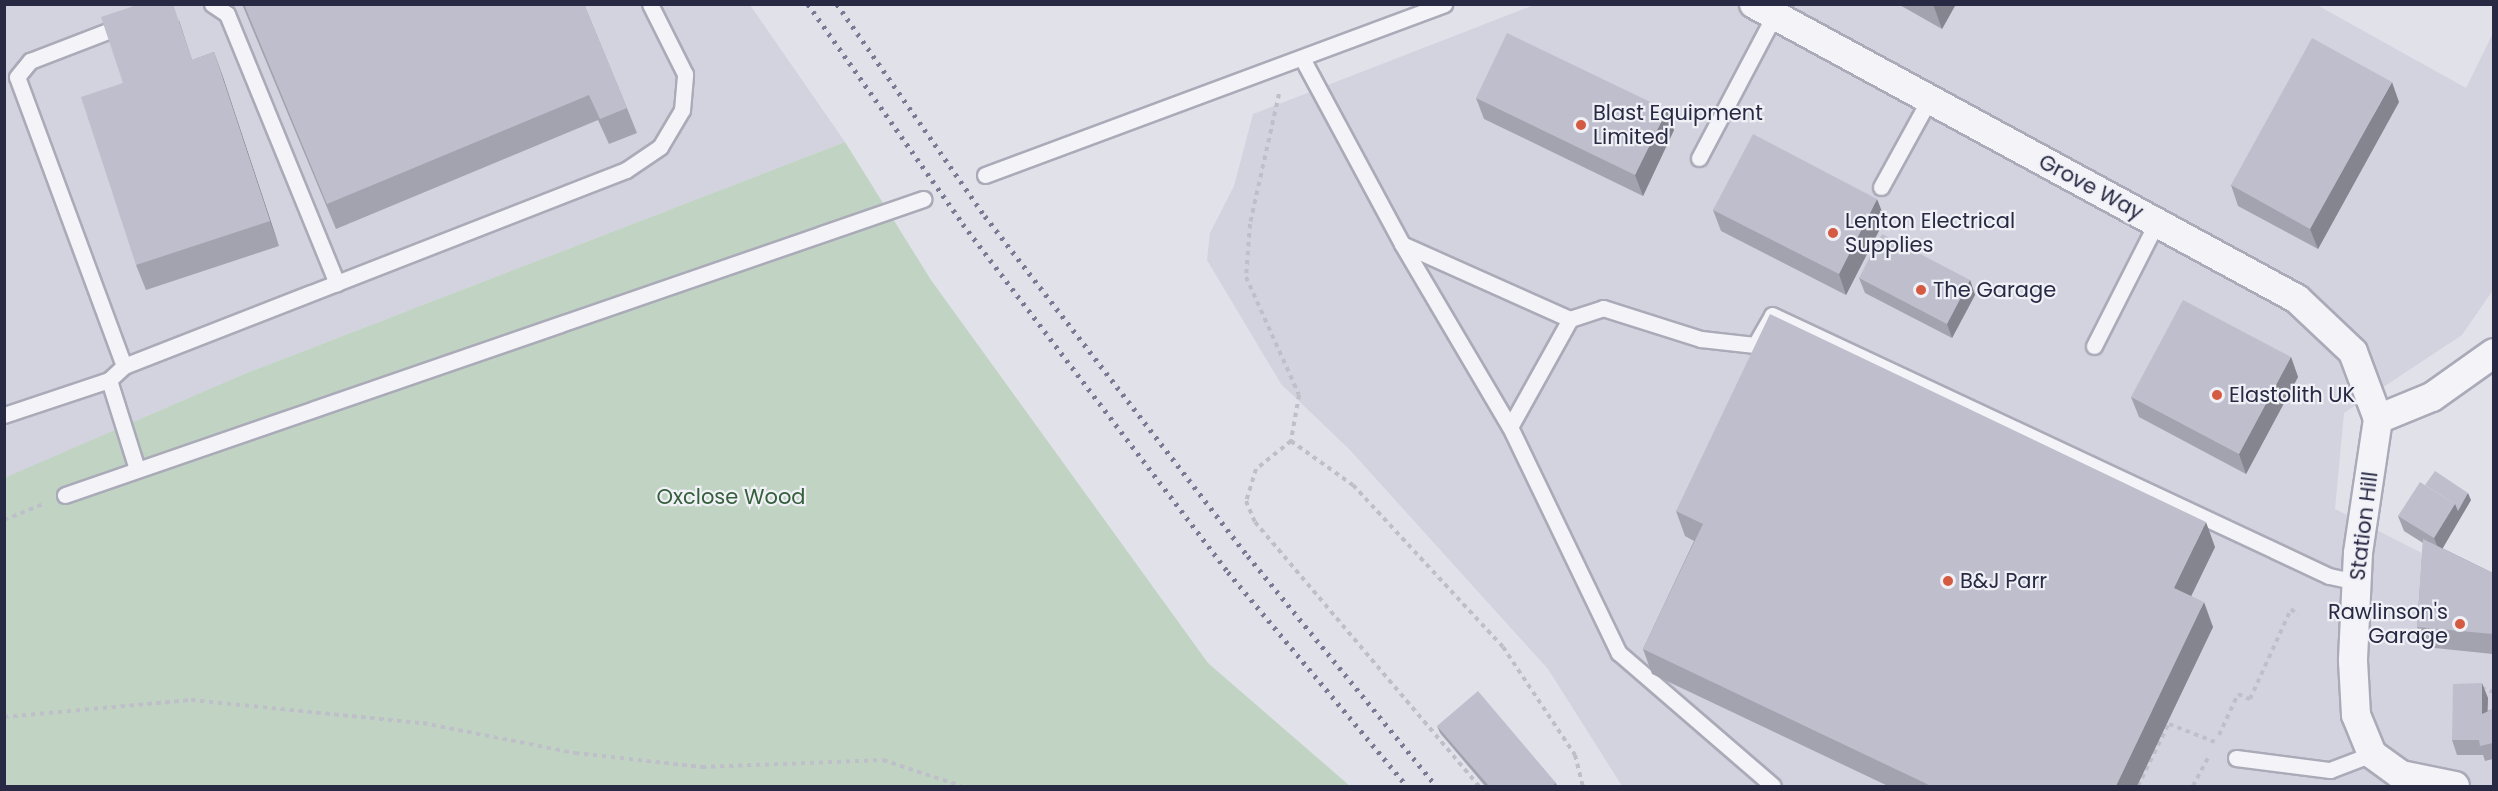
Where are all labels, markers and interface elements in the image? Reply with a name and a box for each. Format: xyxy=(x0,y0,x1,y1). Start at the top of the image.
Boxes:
place label: Blast Equipment Limited xyxy=(1593,100,1763,150)
marker: Blast Equipment Limited xyxy=(1574,118,1588,132)
street label: Grove Way xyxy=(2035,149,2147,225)
place label: Lenton Electrical Supplies xyxy=(1845,208,2015,258)
marker: Lenton Electrical Supplies xyxy=(1826,226,1840,240)
place label: The Garage xyxy=(1933,277,2056,303)
marker: The Garage xyxy=(1914,283,1928,297)
place label: Elastolith UK xyxy=(2229,382,2355,408)
marker: Elastolith UK xyxy=(2210,388,2224,402)
street label: Station Hill xyxy=(2345,470,2383,582)
park label: Oxclose Wood xyxy=(656,484,806,510)
place label: B&J Parr xyxy=(1960,568,2047,594)
marker: B&J Parr xyxy=(1941,574,1955,588)
place label: Rawlinson's Garage xyxy=(2328,599,2448,649)
marker: Rawlinson's Garage xyxy=(2453,617,2467,631)

